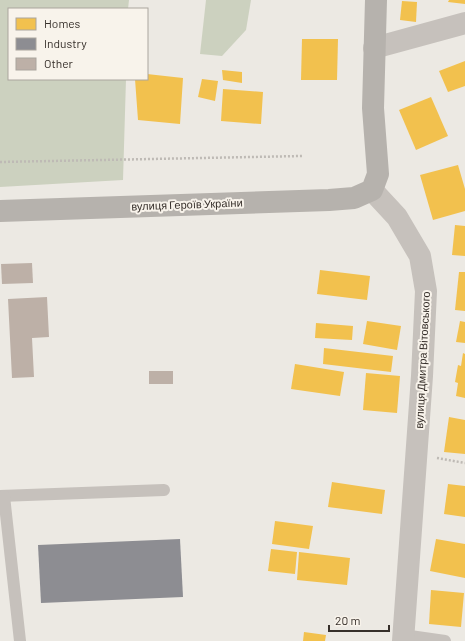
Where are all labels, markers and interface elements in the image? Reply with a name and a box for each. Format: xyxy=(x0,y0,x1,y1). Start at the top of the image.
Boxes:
legend xyxy=(8,8,148,80)
text: Homes xyxy=(44,16,81,30)
text: Industry xyxy=(44,36,87,50)
text: Other xyxy=(44,56,74,70)
street label: вулиця Героїв України xyxy=(131,196,243,212)
street label: вулиця Дмитра Вітовського xyxy=(412,291,432,429)
scale bar xyxy=(329,607,389,633)
text: 20 m xyxy=(335,613,361,627)

